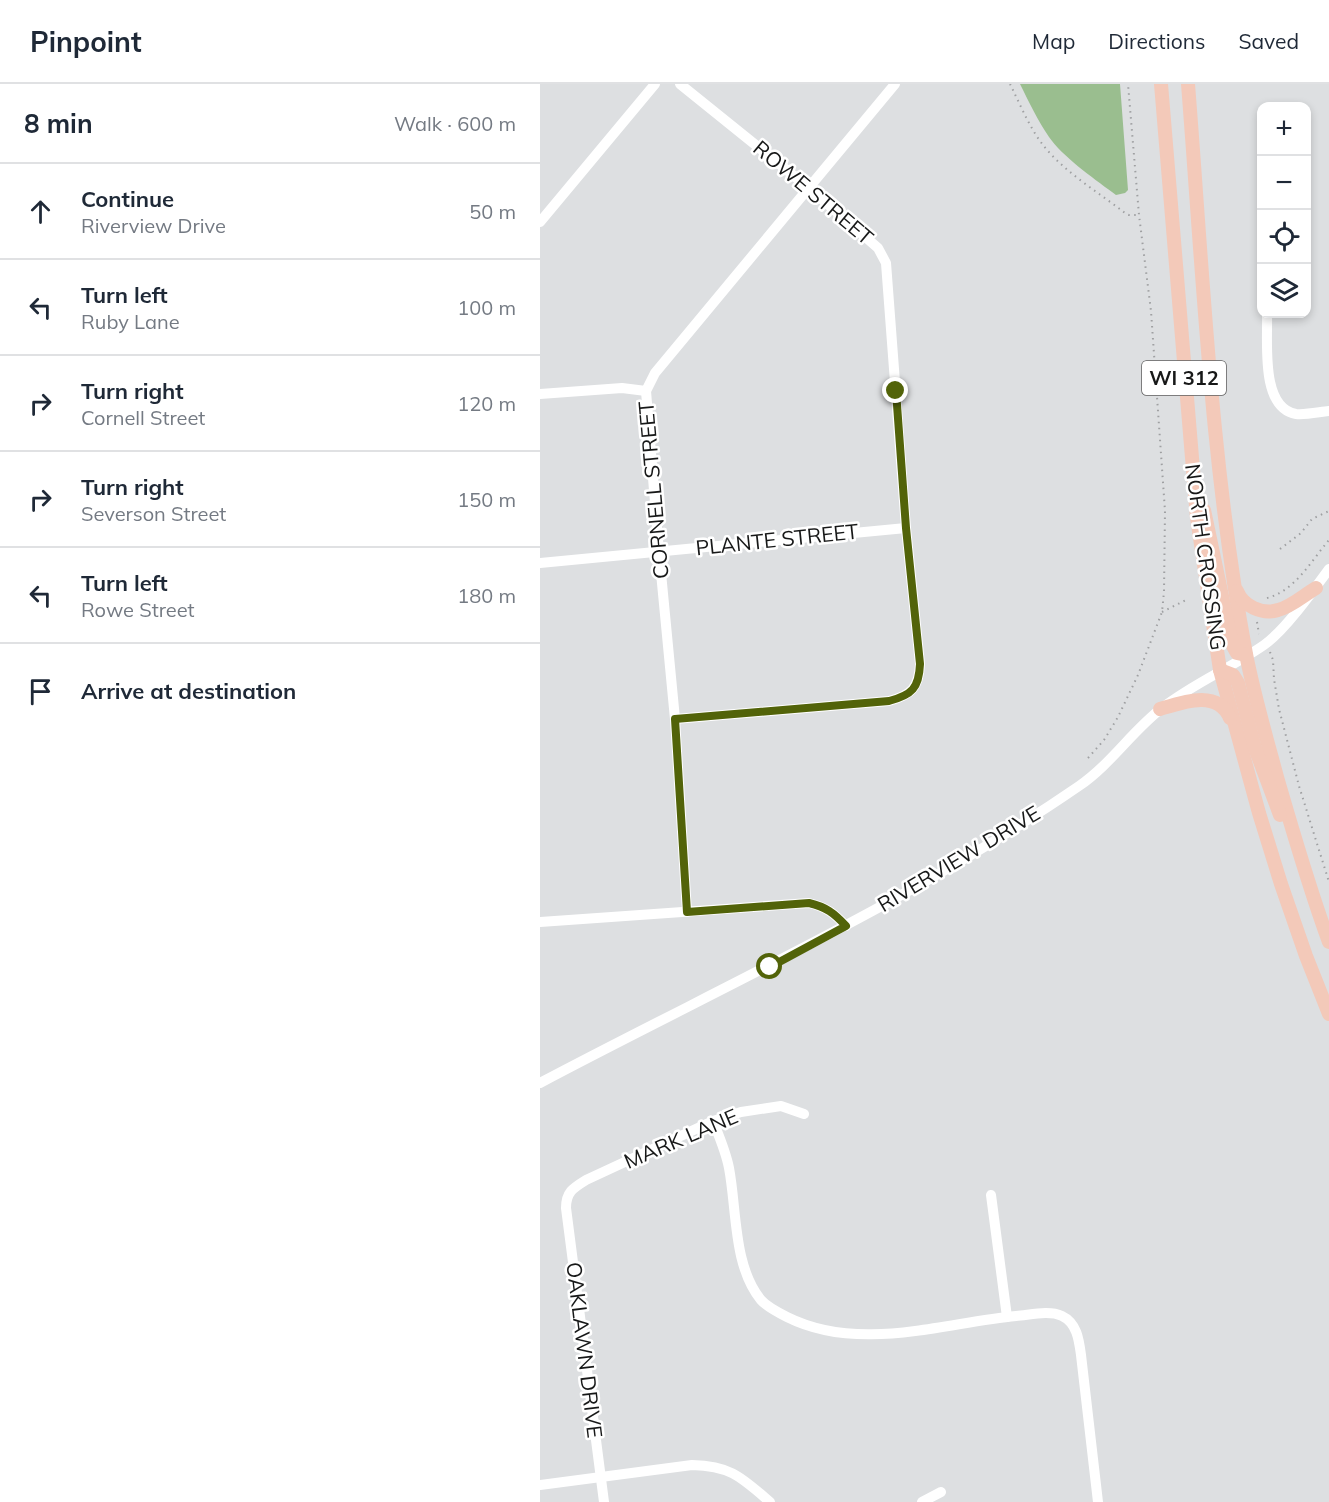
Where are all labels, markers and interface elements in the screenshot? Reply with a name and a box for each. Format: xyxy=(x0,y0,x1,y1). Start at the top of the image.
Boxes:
text: Pinpoint xyxy=(30,24,142,59)
text: Map xyxy=(1032,28,1075,54)
text: Directions xyxy=(1108,28,1205,54)
text: Saved xyxy=(1238,28,1299,54)
map controls xyxy=(1257,102,1311,318)
button: + xyxy=(1257,102,1311,156)
text: 8 min xyxy=(24,107,93,140)
text: Walk · 600 m xyxy=(394,111,516,136)
street label: ROWE STREET xyxy=(748,135,879,250)
button: − xyxy=(1257,156,1311,210)
text: Continue xyxy=(81,185,174,213)
icon: ahead xyxy=(24,195,57,228)
text: 50 m xyxy=(469,199,516,224)
button: locate xyxy=(1257,210,1311,264)
text: Riverview Drive xyxy=(81,213,226,238)
button: layers xyxy=(1257,264,1311,318)
text: Turn left xyxy=(81,281,168,309)
icon: left xyxy=(24,291,57,324)
text: 100 m xyxy=(457,295,516,320)
text: Ruby Lane xyxy=(81,309,180,334)
road number: WI 312 xyxy=(1142,361,1226,395)
text: Turn right xyxy=(81,377,184,405)
route end xyxy=(882,377,908,403)
icon: right xyxy=(24,387,57,420)
text: 120 m xyxy=(457,391,516,416)
street label: CORNELL STREET xyxy=(632,400,674,580)
text: Cornell Street xyxy=(81,405,205,430)
street label: NORTH CROSSING xyxy=(1180,462,1232,652)
text: Turn right xyxy=(81,473,184,501)
icon: right xyxy=(24,483,57,516)
text: 150 m xyxy=(457,487,516,512)
text: Severson Street xyxy=(81,501,226,526)
street label: PLANTE STREET xyxy=(694,518,860,560)
text: Turn left xyxy=(81,569,168,597)
icon: left xyxy=(24,579,57,612)
text: 180 m xyxy=(457,583,516,608)
text: Rowe Street xyxy=(81,597,195,622)
icon: arrive xyxy=(24,675,57,708)
text: Arrive at destination xyxy=(81,677,296,705)
street label: RIVERVIEW DRIVE xyxy=(872,799,1045,917)
route start xyxy=(756,953,782,979)
street label: MARK LANE xyxy=(620,1102,742,1174)
street label: OAKLAWN DRIVE xyxy=(561,1260,609,1439)

